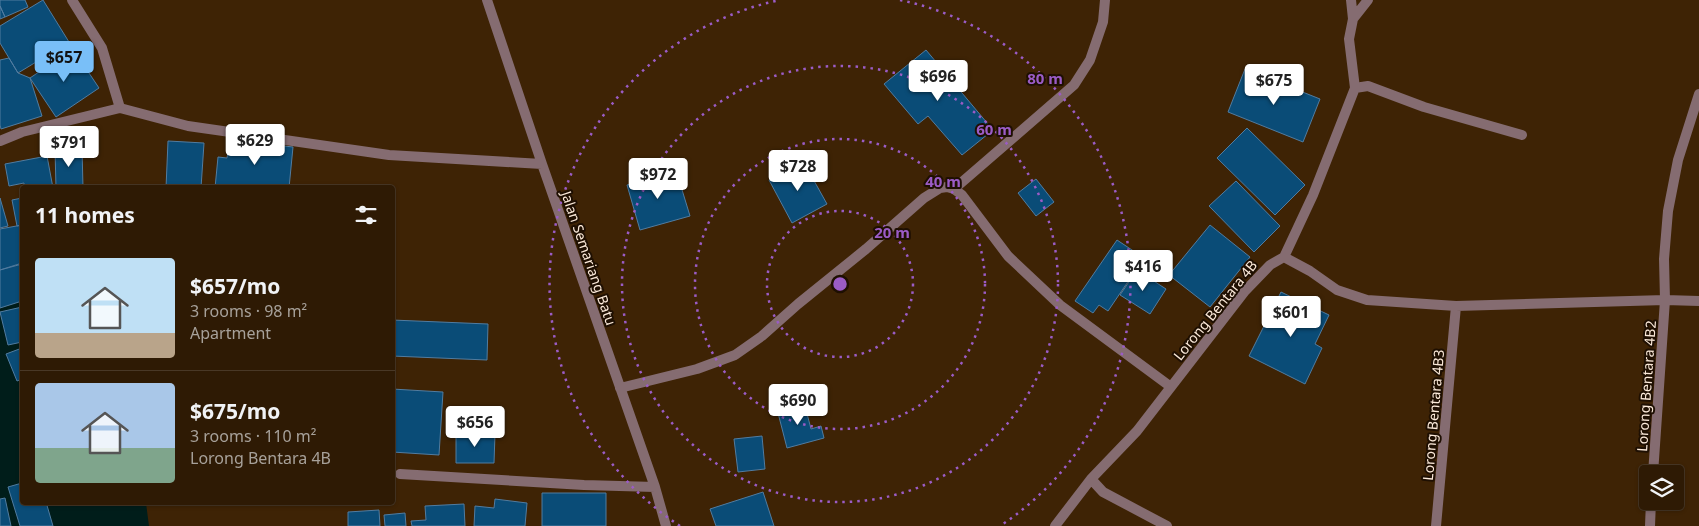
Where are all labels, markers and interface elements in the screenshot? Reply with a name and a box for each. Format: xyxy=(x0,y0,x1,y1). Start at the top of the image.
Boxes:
pin: $657 xyxy=(34,41,94,83)
text: $657 xyxy=(46,46,82,68)
pin: $696 xyxy=(908,59,968,102)
pin: $675 xyxy=(1244,64,1304,106)
text: $696 xyxy=(920,65,956,87)
text: 80 m xyxy=(1027,68,1063,88)
text: $675 xyxy=(1256,69,1292,91)
text: 60 m xyxy=(976,119,1012,139)
pin: $629 xyxy=(225,124,285,166)
pin: $791 xyxy=(39,126,99,168)
text: $629 xyxy=(237,129,273,151)
text: $791 xyxy=(51,131,87,153)
pin: $728 xyxy=(768,150,828,192)
text: $728 xyxy=(780,155,816,177)
pin: $972 xyxy=(628,158,688,200)
text: $972 xyxy=(640,163,676,185)
text: 40 m xyxy=(925,171,961,191)
street label: Jalan Semariang Batu xyxy=(556,186,621,328)
text: 11 homes xyxy=(35,201,135,229)
icon: filters xyxy=(352,201,380,229)
text: 20 m xyxy=(874,222,910,242)
pin: $416 xyxy=(1113,250,1173,292)
text: $416 xyxy=(1125,255,1161,277)
street label: Lorong Bentara 4B xyxy=(1169,256,1261,364)
text: $657/mo xyxy=(190,272,280,300)
centre of rings xyxy=(831,275,849,293)
icon: home xyxy=(75,278,135,338)
pin: $601 xyxy=(1261,296,1321,338)
text: 3 rooms · 98 m² xyxy=(190,300,307,322)
text: $601 xyxy=(1273,301,1309,323)
street label: Lorong Bentara 4B2 xyxy=(1632,320,1660,452)
text: Apartment xyxy=(190,322,271,344)
street label: Lorong Bentara 4B3 xyxy=(1418,349,1448,481)
pin: $690 xyxy=(768,384,828,426)
text: $690 xyxy=(780,389,816,411)
text: $675/mo xyxy=(190,397,280,425)
icon: home xyxy=(75,403,135,463)
pin: $656 xyxy=(445,406,505,448)
text: $656 xyxy=(457,411,493,433)
text: 3 rooms · 110 m² xyxy=(190,425,316,447)
text: Lorong Bentara 4B xyxy=(190,447,331,469)
map controls xyxy=(1639,465,1684,510)
button: layers xyxy=(1639,465,1684,510)

